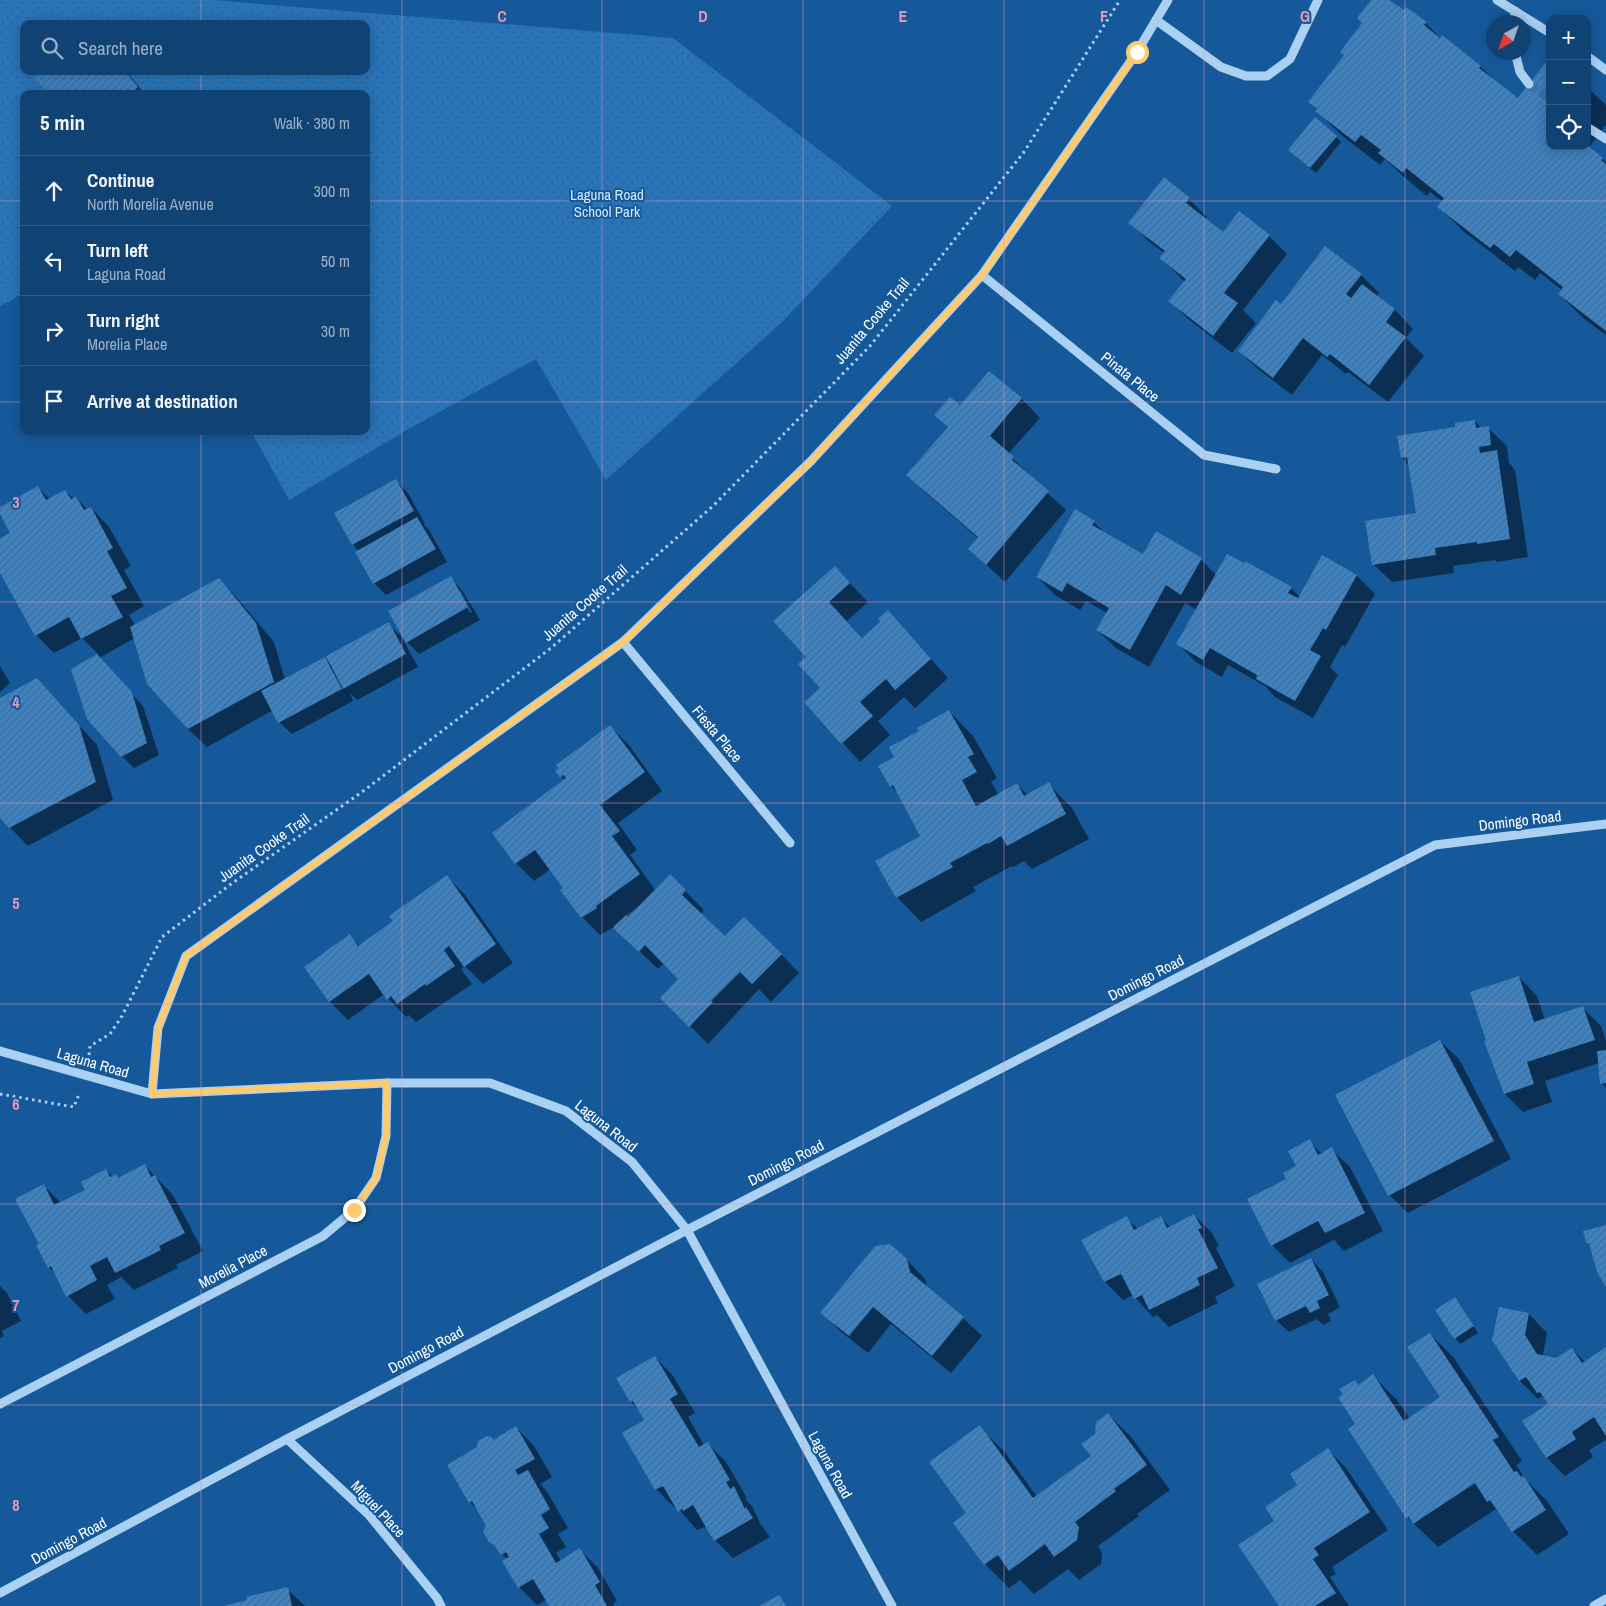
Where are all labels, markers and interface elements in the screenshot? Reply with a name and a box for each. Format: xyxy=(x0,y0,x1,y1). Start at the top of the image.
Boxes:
text: C xyxy=(497,5,507,27)
text: D xyxy=(698,5,708,27)
text: E xyxy=(899,5,908,27)
text: F xyxy=(1100,5,1108,27)
text: G xyxy=(1300,5,1310,27)
north arrow xyxy=(1486,15,1531,60)
map controls xyxy=(1546,15,1591,150)
button: + xyxy=(1546,15,1591,60)
search box xyxy=(20,20,370,75)
icon: search xyxy=(38,34,66,62)
text: Search here xyxy=(78,35,163,61)
route start xyxy=(1126,41,1149,64)
button: − xyxy=(1546,60,1591,105)
button: locate xyxy=(1546,105,1591,150)
text: 5 min xyxy=(40,108,85,137)
text: Walk · 380 m xyxy=(274,112,350,134)
text: Continue xyxy=(87,167,155,193)
icon: ahead xyxy=(40,177,68,205)
text: 300 m xyxy=(314,180,350,202)
park label: Laguna Road School Park xyxy=(570,184,644,222)
text: North Morelia Avenue xyxy=(87,193,214,215)
text: Turn left xyxy=(87,237,148,263)
icon: left xyxy=(40,247,68,275)
text: 50 m xyxy=(321,250,350,272)
text: Laguna Road xyxy=(87,263,166,285)
street label: Juanita Cooke Trail xyxy=(829,273,914,368)
text: Turn right xyxy=(87,307,159,333)
icon: right xyxy=(40,317,68,345)
text: 30 m xyxy=(321,320,350,342)
text: Morelia Place xyxy=(87,333,167,355)
street label: Pinata Place xyxy=(1097,346,1164,407)
icon: arrive xyxy=(40,387,68,415)
text: Arrive at destination xyxy=(87,388,238,414)
text: 3 xyxy=(12,491,20,513)
street label: Juanita Cooke Trail xyxy=(538,560,632,646)
text: 4 xyxy=(12,691,20,713)
street label: Fiesta Place xyxy=(687,701,748,767)
street label: Domingo Road xyxy=(1478,805,1562,836)
street label: Juanita Cooke Trail xyxy=(214,808,313,887)
text: 5 xyxy=(12,892,20,914)
street label: Domingo Road xyxy=(1104,949,1187,1006)
street label: Laguna Road xyxy=(55,1042,132,1083)
text: 6 xyxy=(12,1093,20,1115)
street label: Laguna Road xyxy=(571,1095,642,1157)
street label: Domingo Road xyxy=(744,1134,827,1191)
route end xyxy=(343,1199,366,1222)
street label: Morelia Place xyxy=(195,1240,271,1293)
text: 7 xyxy=(12,1294,20,1316)
street label: Domingo Road xyxy=(384,1321,467,1378)
street label: Laguna Road xyxy=(803,1427,858,1502)
street label: Miguel Place xyxy=(346,1475,410,1542)
text: 8 xyxy=(12,1494,20,1516)
street label: Domingo Road xyxy=(27,1512,110,1569)

